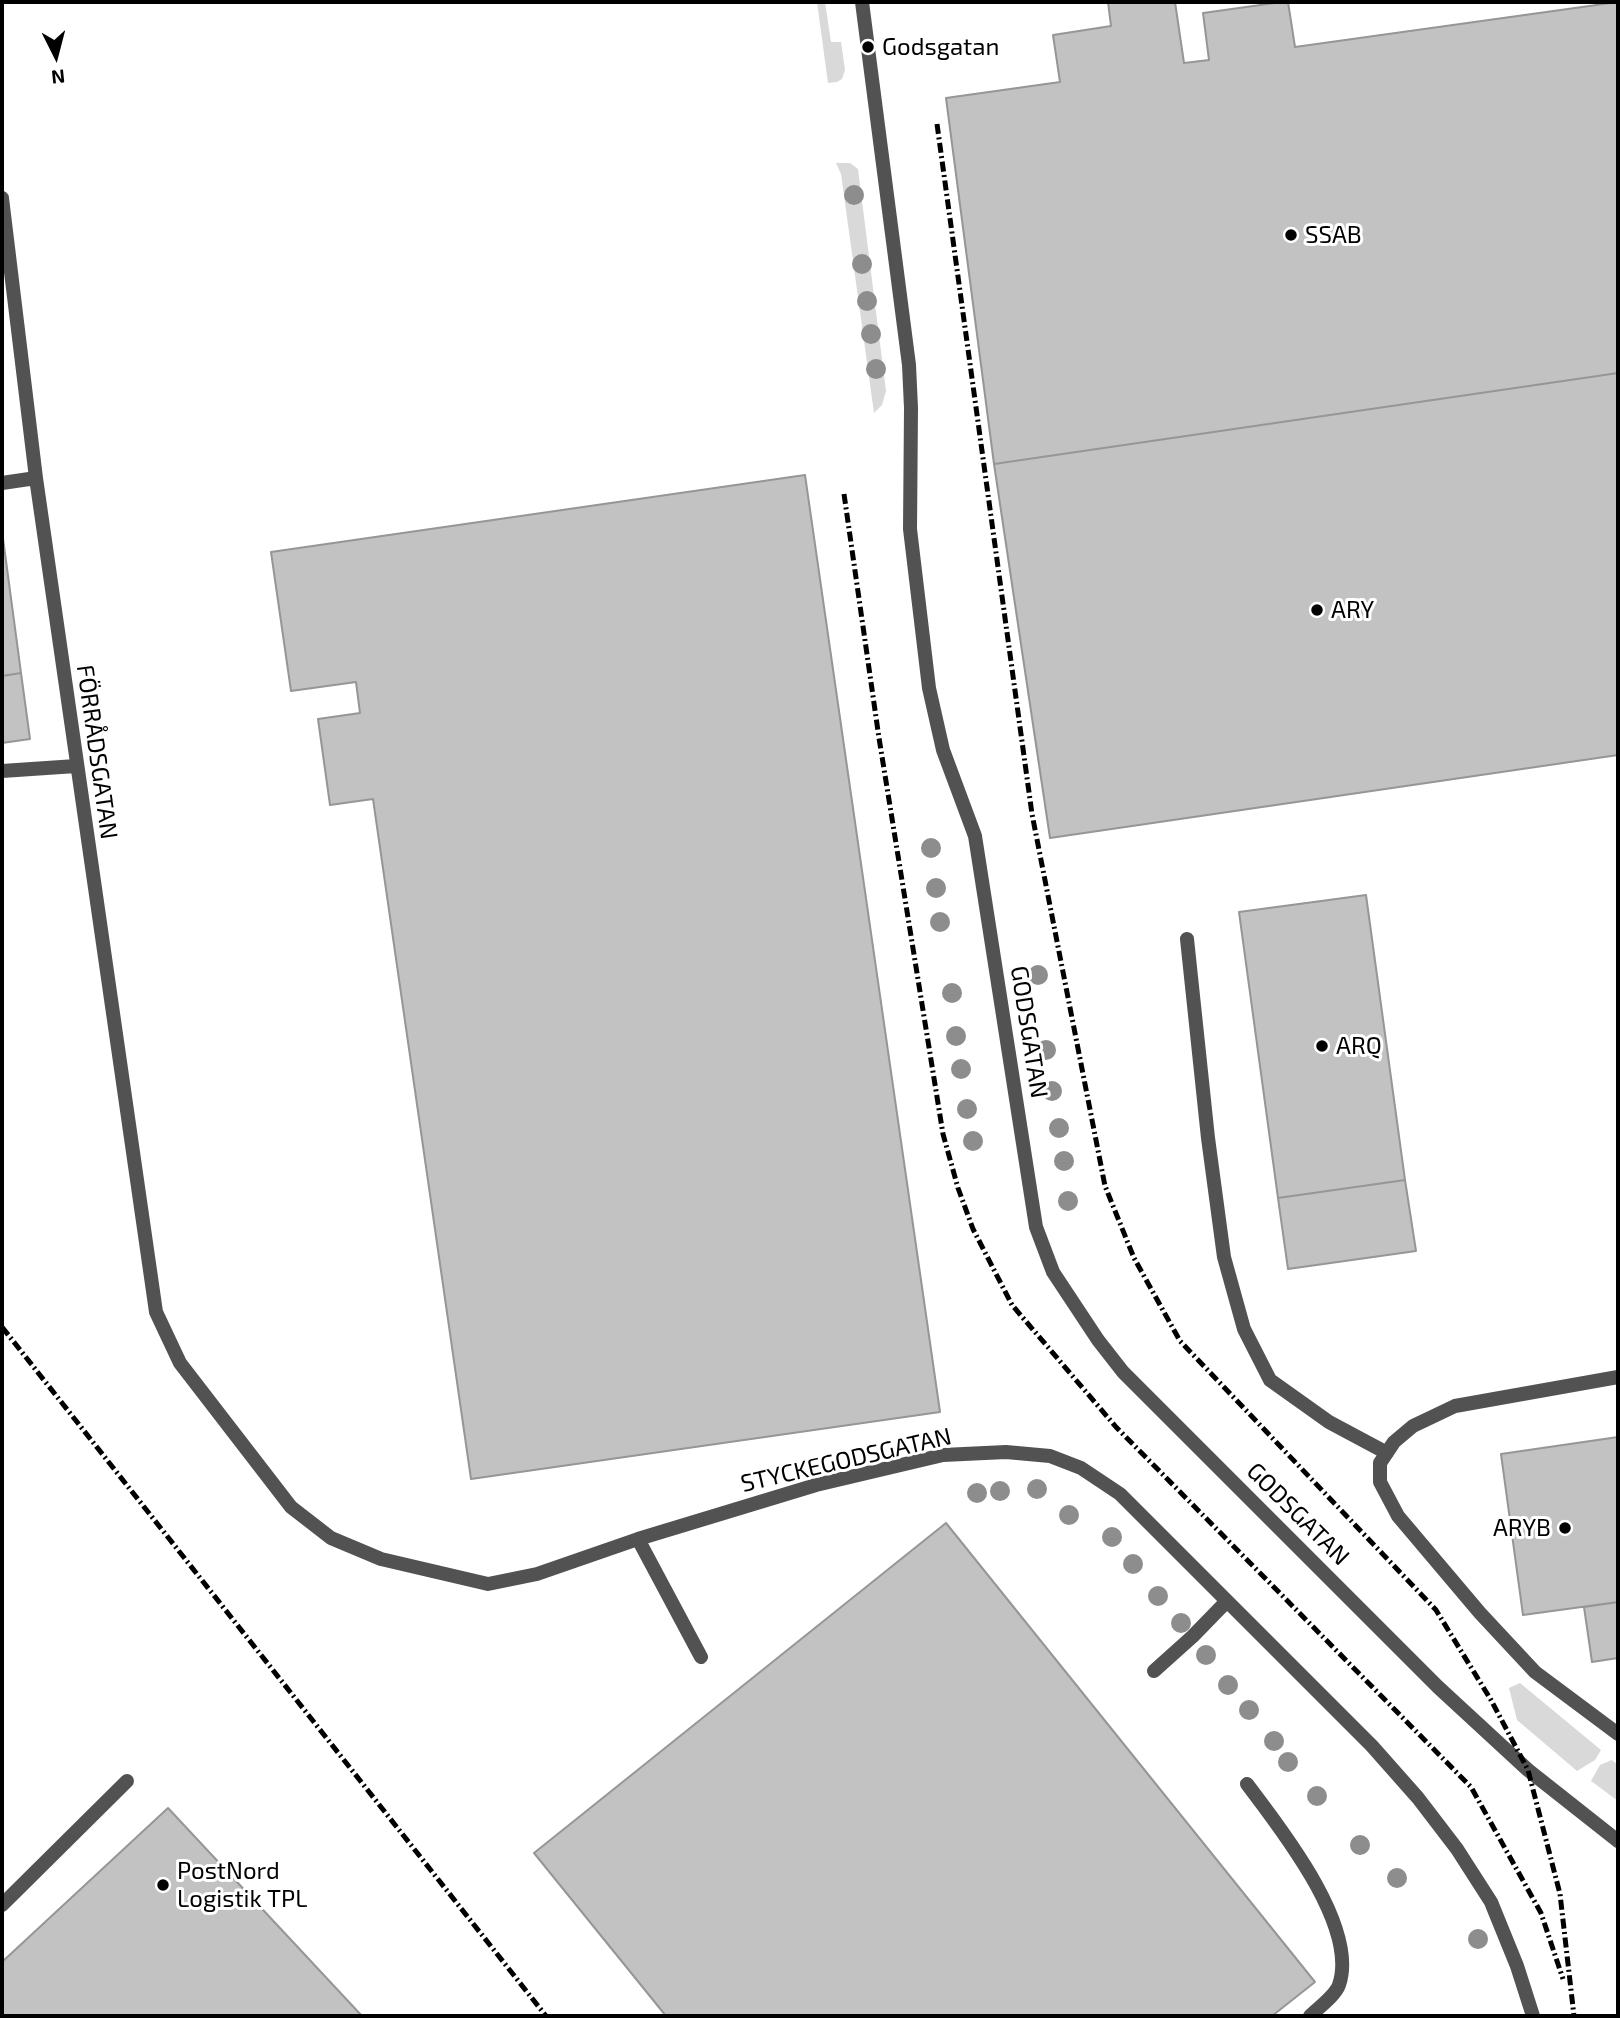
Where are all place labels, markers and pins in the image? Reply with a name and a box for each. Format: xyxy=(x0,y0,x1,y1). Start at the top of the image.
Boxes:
place label: Godsgatan xyxy=(882,33,999,61)
marker: Godsgatan xyxy=(860,39,876,55)
place label: SSAB xyxy=(1305,221,1362,249)
marker: SSAB xyxy=(1283,227,1299,243)
place label: ARY xyxy=(1331,596,1374,624)
marker: ARY xyxy=(1309,602,1325,618)
place label: ARQ xyxy=(1336,1032,1382,1060)
marker: ARQ xyxy=(1314,1038,1330,1054)
place label: ARYB xyxy=(1493,1514,1551,1542)
marker: ARYB xyxy=(1557,1520,1573,1536)
place label: PostNord Logistik TPL xyxy=(177,1857,308,1913)
marker: PostNord Logistik TPL xyxy=(155,1877,171,1893)

